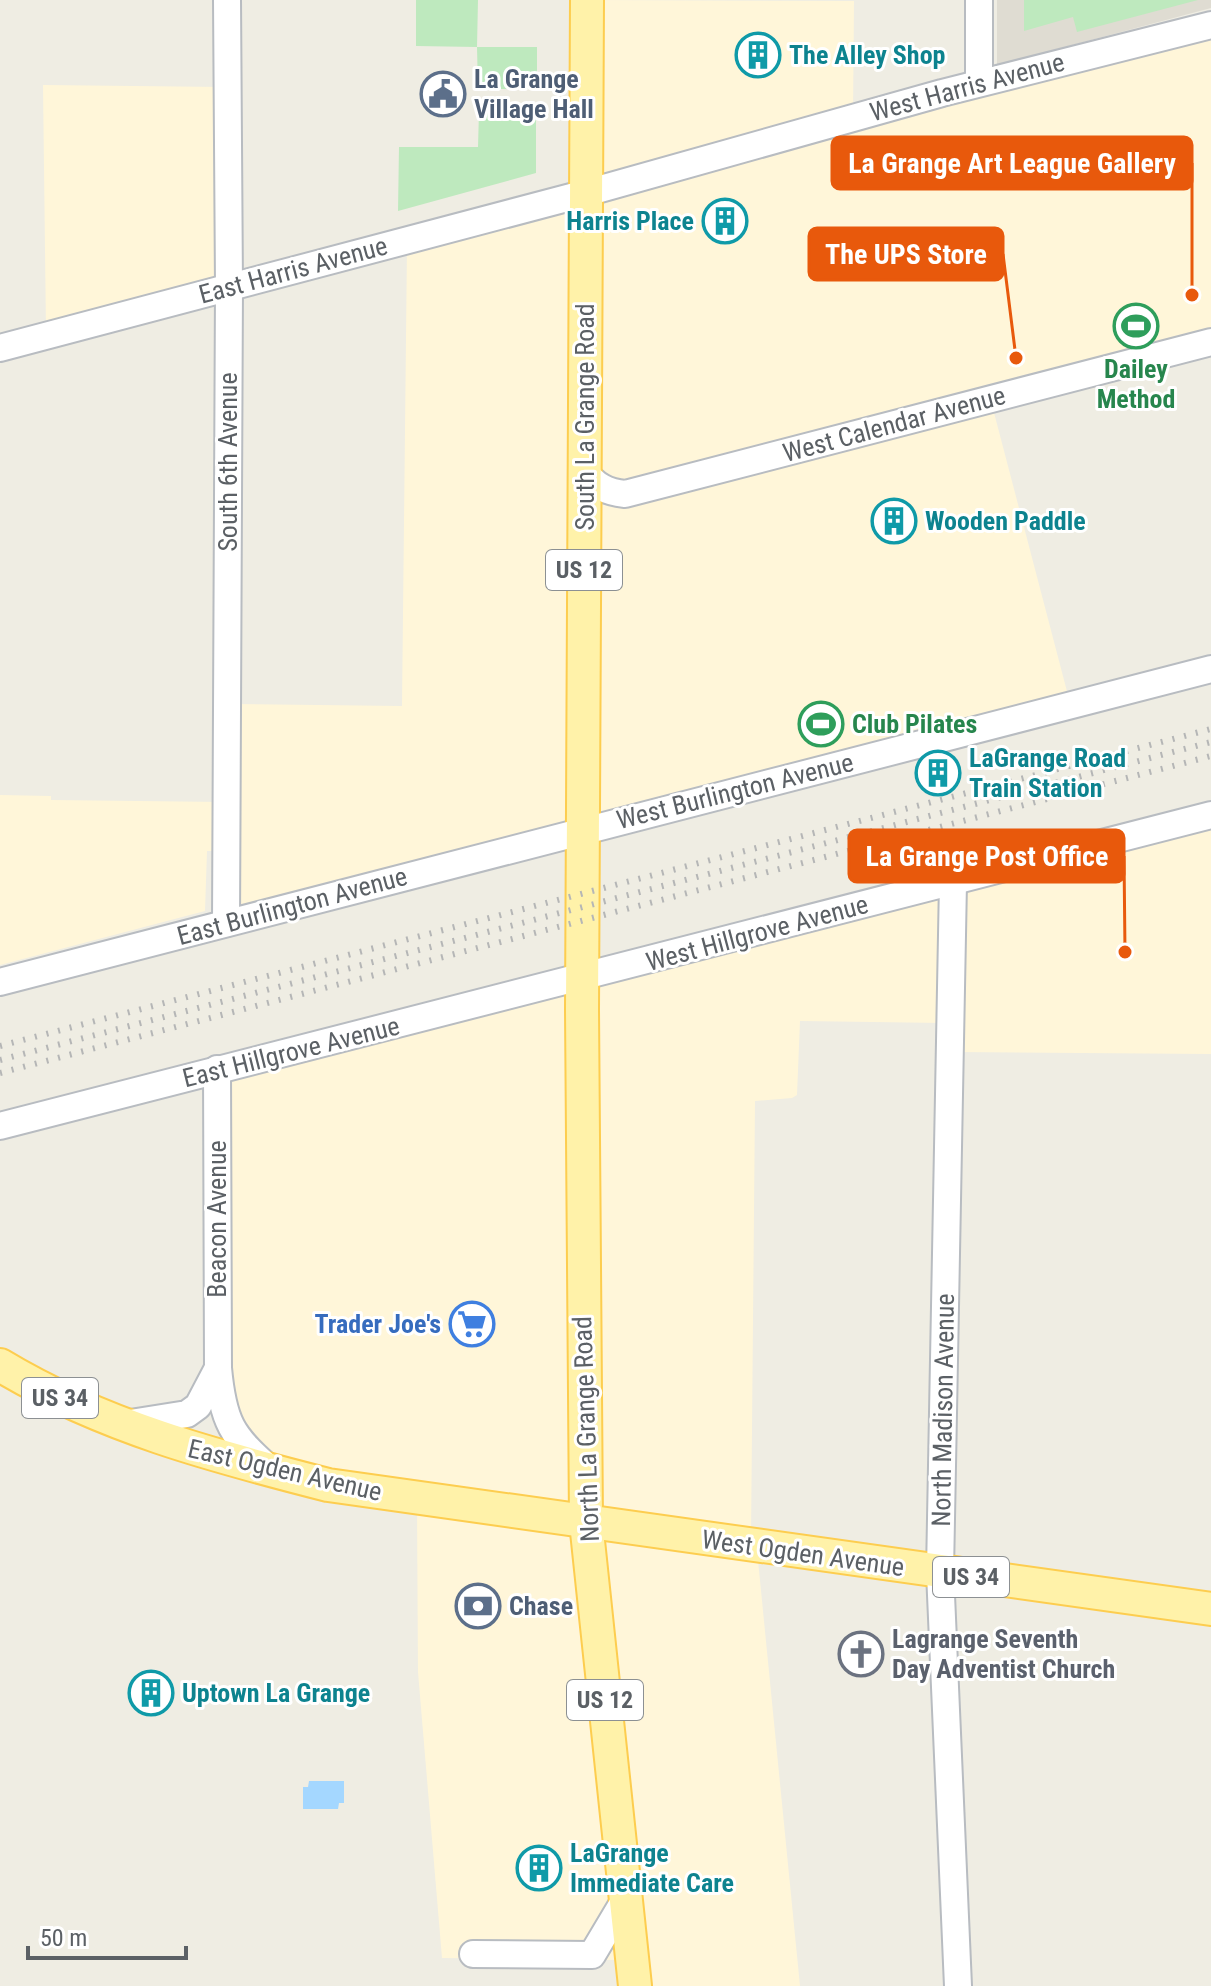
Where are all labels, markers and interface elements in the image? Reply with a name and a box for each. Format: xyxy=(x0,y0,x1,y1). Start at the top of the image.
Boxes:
building icon: The Alley Shop xyxy=(734,31,782,79)
place label: The Alley Shop xyxy=(789,40,946,70)
street label: West Harris Avenue xyxy=(866,47,1068,127)
place label: La Grange Village Hall xyxy=(474,64,594,124)
public building icon: La Grange Village Hall xyxy=(419,70,467,118)
callout: La Grange Art League Gallery xyxy=(832,137,1192,189)
text: La Grange Art League Gallery xyxy=(848,147,1176,180)
building icon: Harris Place xyxy=(701,197,749,245)
place label: Harris Place xyxy=(566,206,694,236)
callout: The UPS Store xyxy=(809,228,1003,280)
street label: East Harris Avenue xyxy=(195,230,391,310)
text: The UPS Store xyxy=(825,238,987,271)
sports icon: Dailey Method xyxy=(1112,302,1160,350)
street label: South La Grange Road xyxy=(570,303,600,531)
place label: Dailey Method xyxy=(1097,354,1175,414)
street label: South 6th Avenue xyxy=(213,372,243,552)
street label: West Calendar Avenue xyxy=(779,380,1009,468)
building icon: Wooden Paddle xyxy=(870,497,918,545)
place label: Wooden Paddle xyxy=(925,506,1086,536)
road number: US 12 xyxy=(546,550,622,590)
sports icon: Club Pilates xyxy=(797,700,845,748)
place label: Club Pilates xyxy=(852,709,977,739)
place label: LaGrange Road Train Station xyxy=(969,743,1126,803)
street label: West Burlington Avenue xyxy=(613,747,857,835)
building icon: LaGrange Road Train Station xyxy=(914,749,962,797)
callout: La Grange Post Office xyxy=(849,830,1124,882)
text: La Grange Post Office xyxy=(866,840,1108,873)
street label: East Burlington Avenue xyxy=(174,861,410,951)
street label: West Hillgrove Avenue xyxy=(643,889,871,977)
street label: East Hillgrove Avenue xyxy=(180,1011,402,1093)
street label: Beacon Avenue xyxy=(202,1140,232,1298)
street label: North Madison Avenue xyxy=(926,1293,960,1527)
supermarket icon: Trader Joe's xyxy=(448,1300,496,1348)
place label: Trader Joe's xyxy=(315,1309,441,1339)
street label: North La Grange Road xyxy=(567,1316,605,1542)
road number: US 34 xyxy=(22,1378,98,1418)
street label: East Ogden Avenue xyxy=(185,1433,385,1507)
street label: West Ogden Avenue xyxy=(700,1524,906,1582)
road number: US 34 xyxy=(933,1557,1009,1597)
bank icon: Chase xyxy=(454,1582,502,1630)
place label: Chase xyxy=(509,1591,573,1621)
place label: Lagrange Seventh Day Adventist Church xyxy=(892,1624,1115,1684)
church icon: Lagrange Seventh Day Adventist Church xyxy=(837,1630,885,1678)
building icon: Uptown La Grange xyxy=(127,1669,175,1717)
place label: Uptown La Grange xyxy=(182,1678,370,1708)
road number: US 12 xyxy=(567,1680,643,1720)
place label: LaGrange Immediate Care xyxy=(570,1838,734,1898)
building icon: LaGrange Immediate Care xyxy=(515,1844,563,1892)
scale bar xyxy=(28,1910,186,1960)
text: 50 m xyxy=(40,1924,87,1952)

